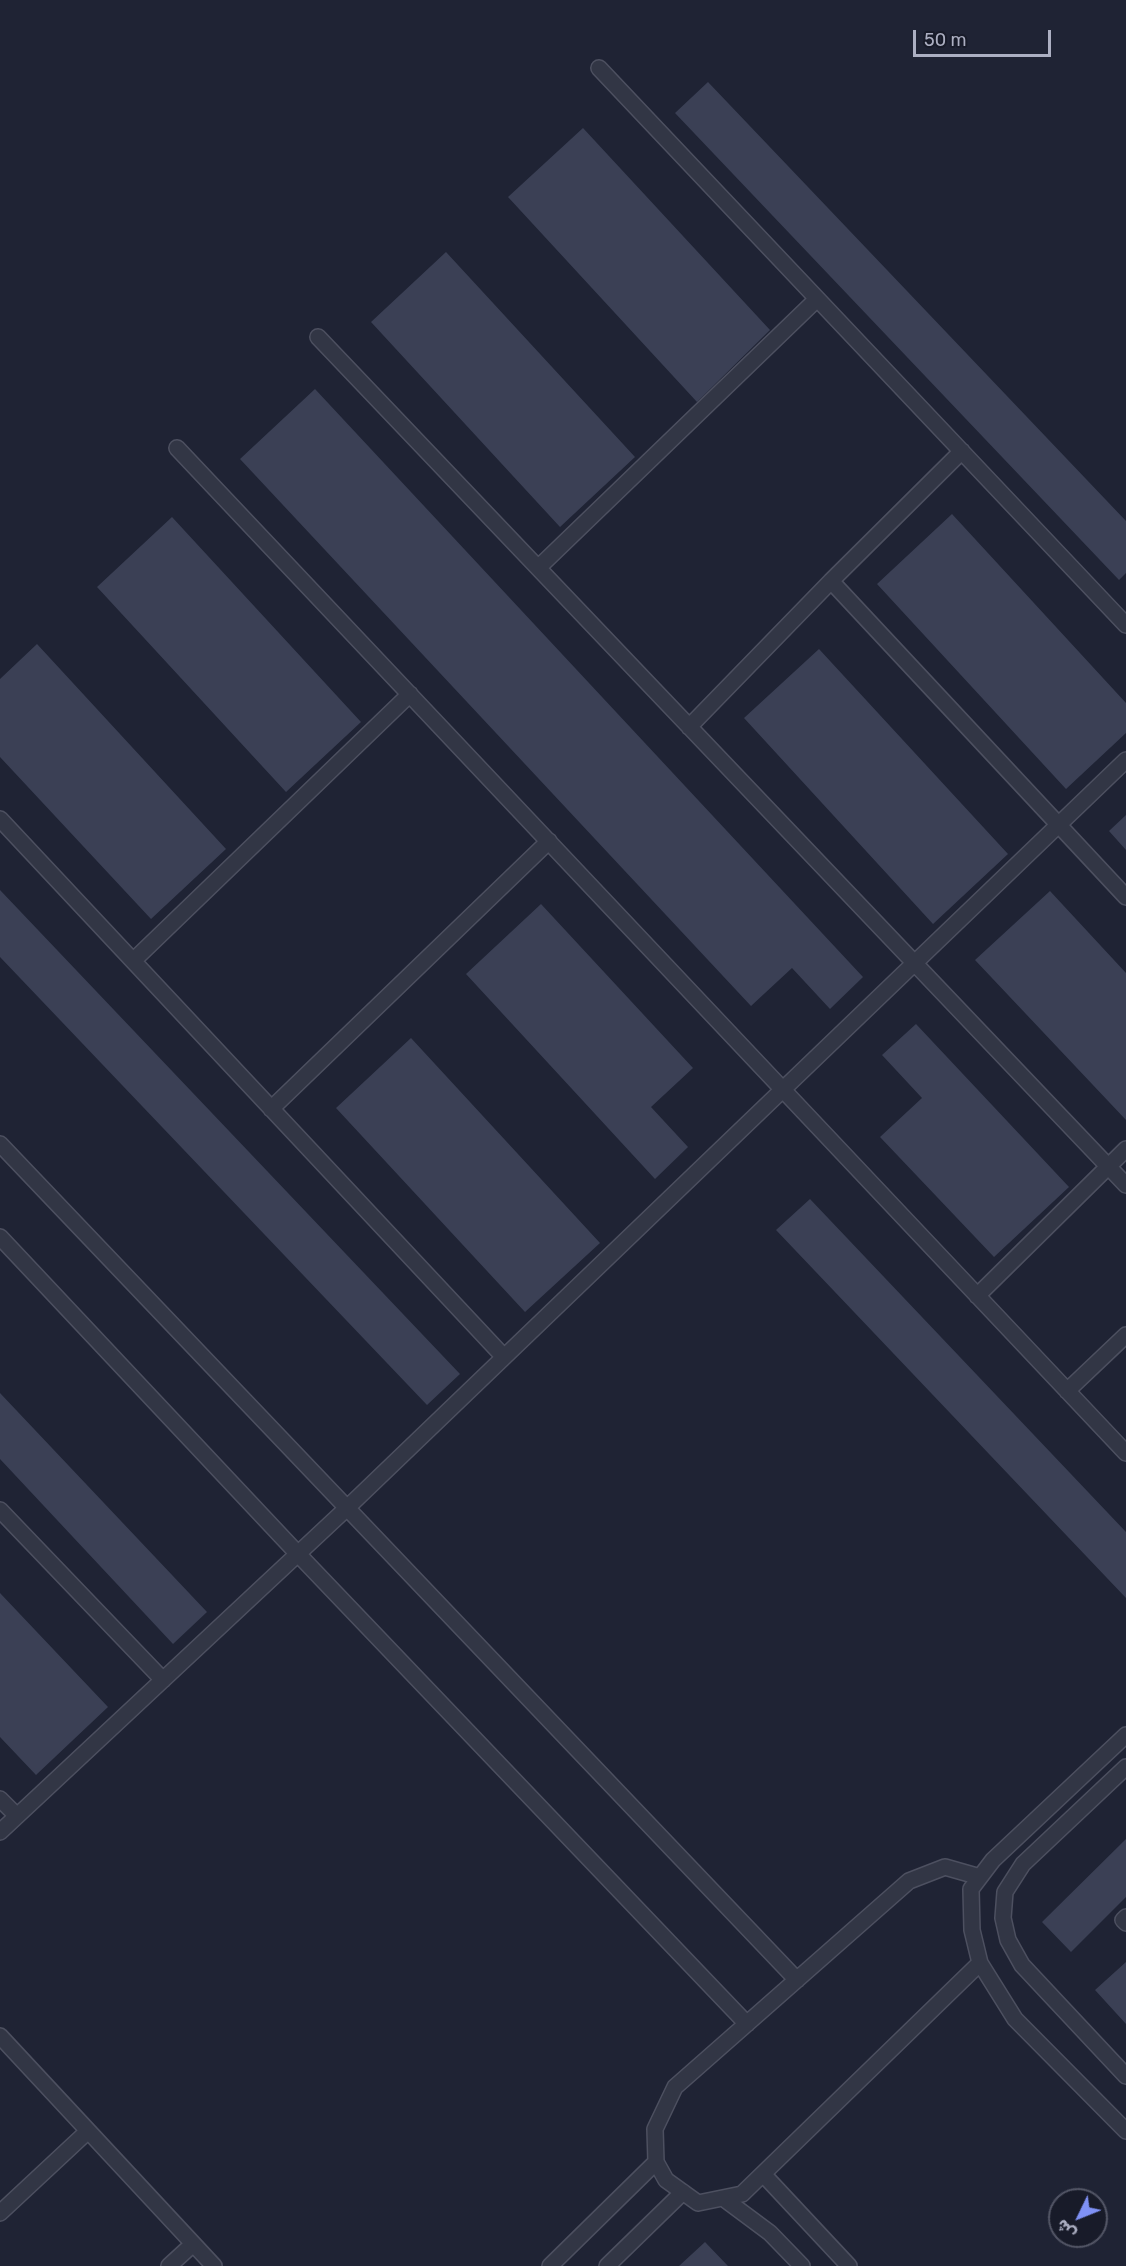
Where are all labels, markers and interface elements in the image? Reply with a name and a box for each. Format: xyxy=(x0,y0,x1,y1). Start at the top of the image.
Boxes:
scale bar xyxy=(916,18,1054,56)
text: 50 m xyxy=(924,29,967,51)
north arrow xyxy=(1048,2188,1108,2248)
text: ش xyxy=(1052,2215,1080,2243)

